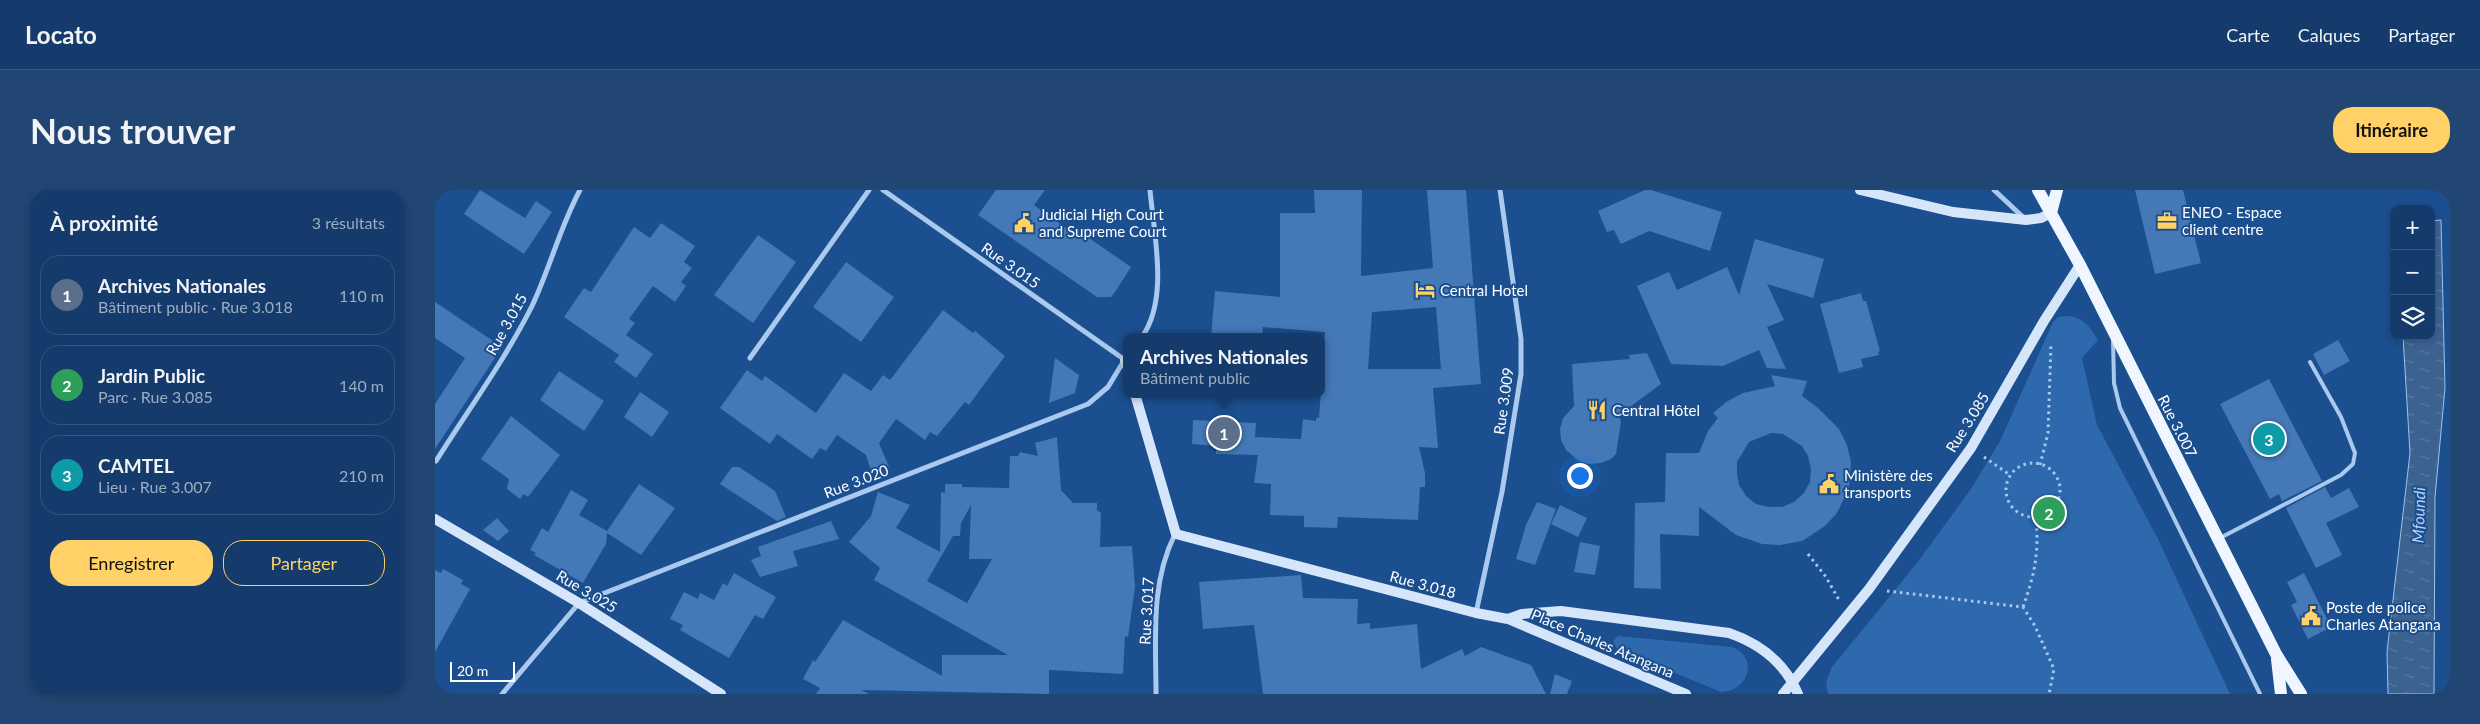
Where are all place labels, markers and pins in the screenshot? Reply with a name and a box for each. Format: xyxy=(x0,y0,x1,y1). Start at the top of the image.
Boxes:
place label: ENEO - Espace client centre xyxy=(2182,203,2282,238)
place label: Judicial High Court and Supreme Court xyxy=(1039,205,1167,240)
office icon: ENEO - Espace client centre xyxy=(2156,210,2178,232)
public building icon: Judicial High Court and Supreme Court xyxy=(1013,212,1035,234)
hotel icon: Central Hotel xyxy=(1414,279,1436,301)
place label: Central Hotel xyxy=(1440,281,1528,299)
restaurant icon: Central Hôtel xyxy=(1586,399,1608,421)
place label: Central Hôtel xyxy=(1612,401,1700,419)
pin: 1 xyxy=(1208,414,1240,452)
pin: 3 xyxy=(2253,420,2285,458)
place label: Ministère des transports xyxy=(1844,466,1933,501)
public building icon: Ministère des transports xyxy=(1818,473,1840,495)
pin: 2 xyxy=(2033,494,2065,532)
place label: Poste de police Charles Atangana xyxy=(2326,598,2441,633)
public building icon: Poste de police Charles Atangana xyxy=(2300,605,2322,627)

